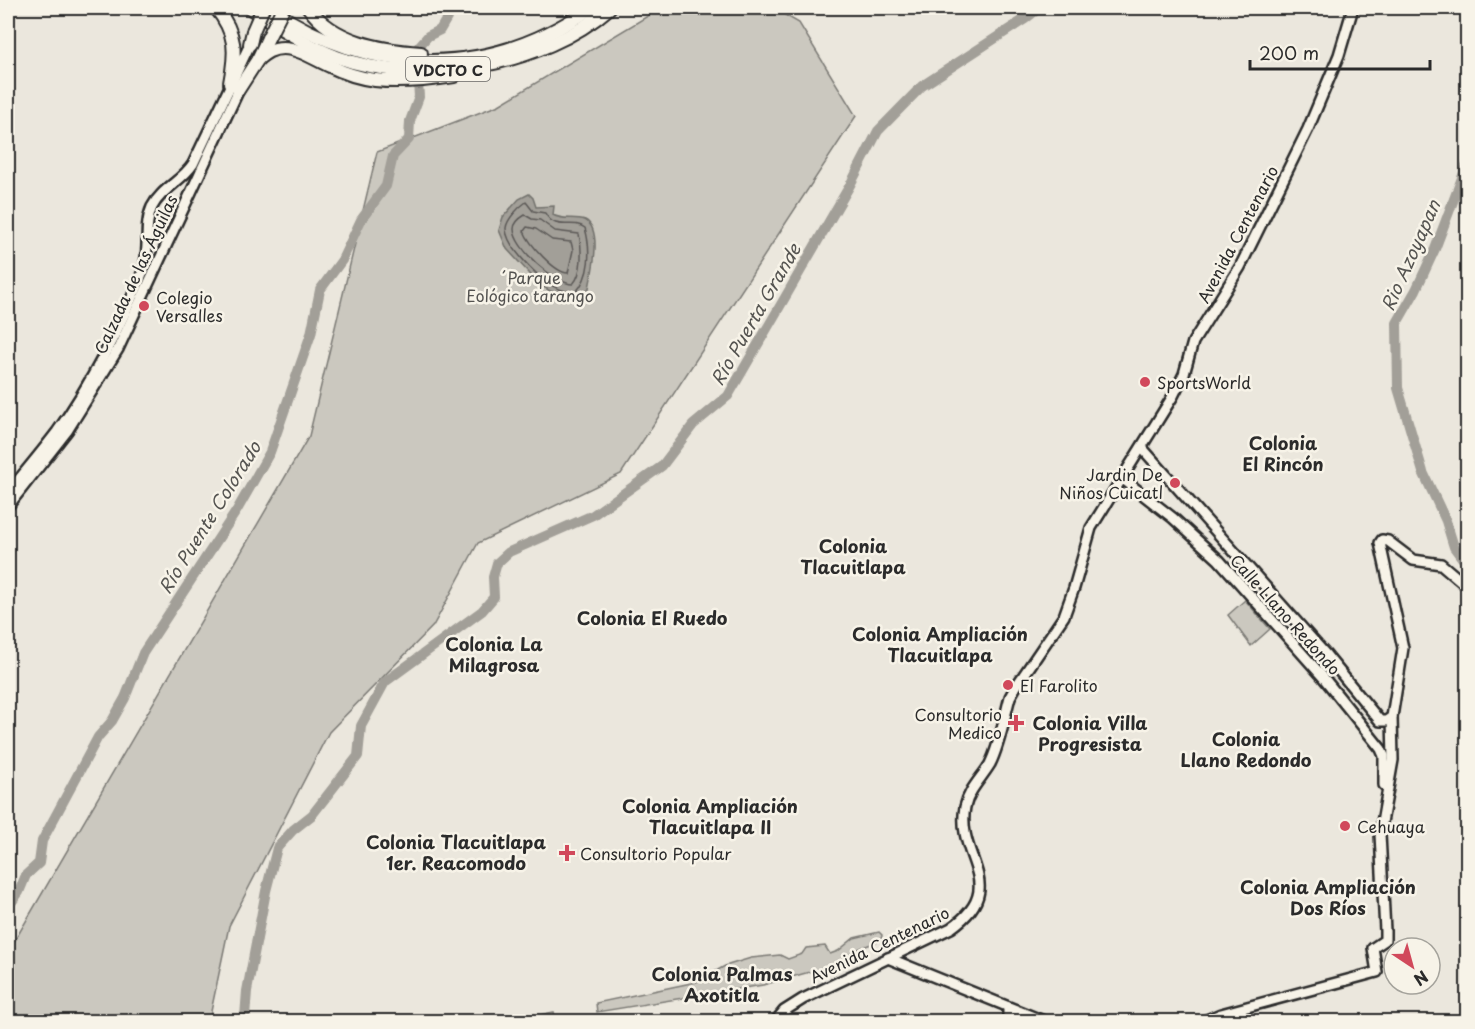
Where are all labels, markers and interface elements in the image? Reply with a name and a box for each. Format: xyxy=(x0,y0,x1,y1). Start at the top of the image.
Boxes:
scale bar xyxy=(1250,33,1430,71)
text: 200 m xyxy=(1259,39,1319,66)
road number: VDCTO C xyxy=(406,57,490,81)
street label: Avenida Centenario xyxy=(1191,161,1283,307)
street label: Calzada de las Águilas xyxy=(87,190,183,358)
water label: Rio Azoyapan xyxy=(1374,194,1447,315)
water label: Río Puerta Grande xyxy=(703,237,807,390)
park label: ´Parque Eológico tarango xyxy=(466,265,594,307)
place label: Colegio Versalles xyxy=(156,285,223,327)
marker: Colegio Versalles xyxy=(137,299,151,313)
place label: SportsWorld xyxy=(1157,370,1251,394)
marker: SportsWorld xyxy=(1138,375,1152,389)
district label: Colonia El Rincón xyxy=(1242,429,1324,477)
water label: Río Puente Colorado xyxy=(151,435,267,598)
place label: Jardin De Niños Cuicatl xyxy=(1059,462,1163,504)
marker: Jardin De Niños Cuicatl xyxy=(1168,476,1182,490)
district label: Colonia Tlacuitlapa xyxy=(800,532,906,580)
street label: Calle Llano Redondo xyxy=(1225,548,1347,680)
district label: Colonia El Ruedo xyxy=(577,604,728,631)
district label: Colonia Ampliación Tlacuitlapa xyxy=(852,620,1028,668)
district label: Colonia La Milagrosa xyxy=(445,630,543,678)
place label: El Farolito xyxy=(1020,673,1098,697)
marker: El Farolito xyxy=(1001,678,1015,692)
place label: Consultorio Medico xyxy=(915,702,1002,744)
district label: Colonia Villa Progresista xyxy=(1033,709,1147,757)
marker: Consultorio Medico xyxy=(1007,714,1025,732)
district label: Colonia Llano Redondo xyxy=(1181,725,1312,773)
district label: Colonia Ampliación Tlacuitlapa II xyxy=(622,792,798,840)
place label: Cehuaya xyxy=(1357,814,1425,838)
marker: Cehuaya xyxy=(1338,819,1352,833)
district label: Colonia Tlacuitlapa 1er. Reacomodo xyxy=(366,828,546,876)
place label: Consultorio Popular xyxy=(580,841,732,865)
marker: Consultorio Popular xyxy=(558,844,576,862)
district label: Colonia Ampliación Dos Ríos xyxy=(1240,873,1416,921)
street label: Avenida Centenario xyxy=(805,900,953,988)
north arrow xyxy=(1382,936,1442,996)
district label: Colonia Palmas Axotitla xyxy=(652,960,793,1008)
text: N xyxy=(1409,966,1434,992)

